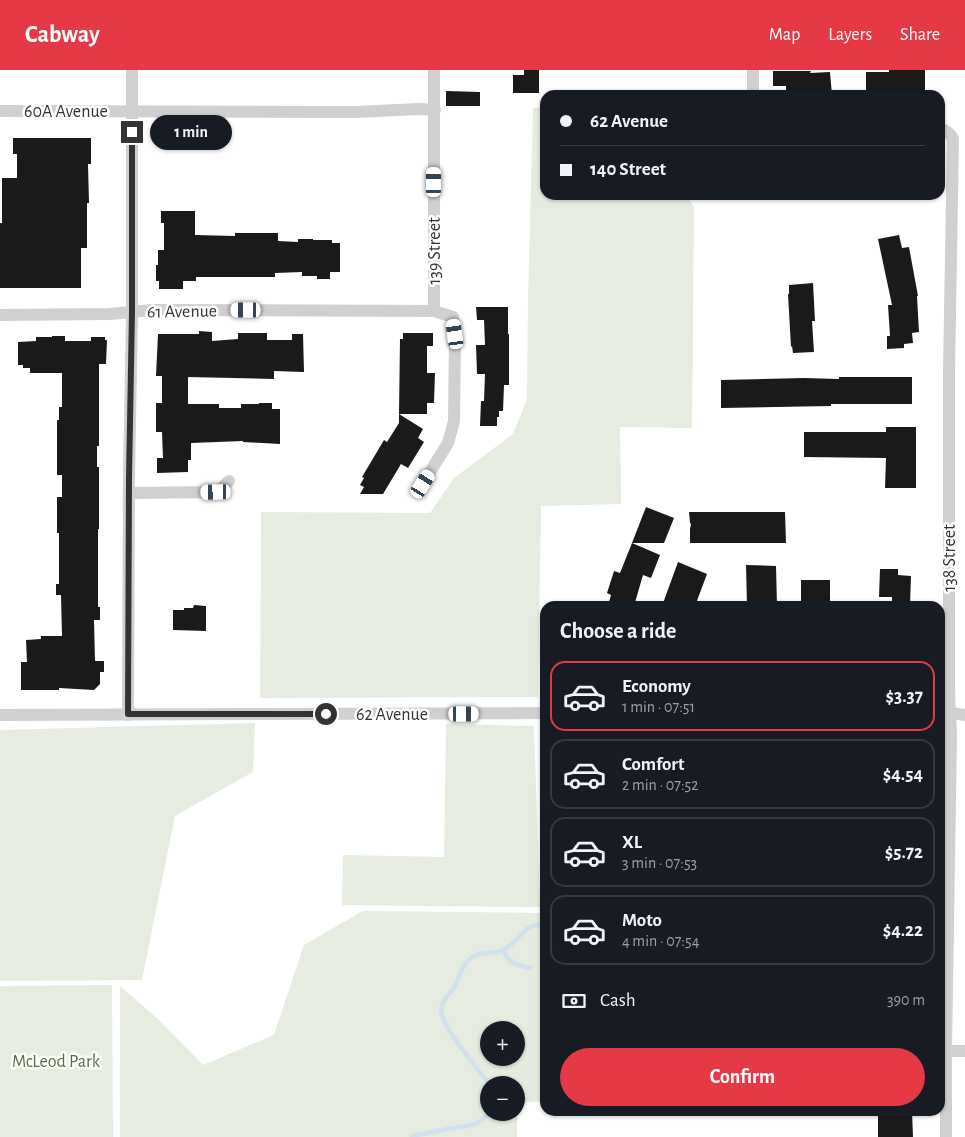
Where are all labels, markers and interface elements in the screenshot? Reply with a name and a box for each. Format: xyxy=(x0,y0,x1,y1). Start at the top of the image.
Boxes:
text: Cabway xyxy=(25,23,100,47)
text: Map xyxy=(769,26,800,44)
text: Layers xyxy=(828,26,872,44)
text: Share xyxy=(900,26,940,44)
street label: 60A Avenue xyxy=(24,103,108,121)
text: 62 Avenue xyxy=(590,112,668,131)
callout: 1 min xyxy=(150,114,232,150)
route end xyxy=(121,121,143,143)
text: 1 min xyxy=(174,124,208,140)
text: 140 Street xyxy=(590,160,666,179)
car xyxy=(426,167,441,197)
street label: 139 Street xyxy=(426,217,444,285)
street label: 61 Avenue xyxy=(147,302,217,322)
car xyxy=(231,303,261,318)
car xyxy=(445,318,464,350)
car xyxy=(408,467,437,501)
car xyxy=(200,484,231,500)
street label: 138 Street xyxy=(941,524,959,592)
text: Choose a ride xyxy=(560,620,676,642)
icon: car xyxy=(562,674,607,719)
text: Economy xyxy=(622,677,691,696)
text: $3.37 xyxy=(886,687,923,706)
text: 1 min · 07:51 xyxy=(622,699,695,715)
route start xyxy=(315,703,337,725)
street label: 62 Avenue xyxy=(356,706,428,724)
car xyxy=(449,707,479,722)
icon: car xyxy=(562,752,607,797)
text: Comfort xyxy=(622,755,684,774)
text: $4.54 xyxy=(883,765,923,784)
text: 2 min · 07:52 xyxy=(622,777,699,793)
icon: car xyxy=(562,830,607,875)
text: XL xyxy=(622,833,642,852)
text: $5.72 xyxy=(885,843,923,862)
text: 3 min · 07:53 xyxy=(622,855,697,871)
icon: car xyxy=(562,908,607,953)
text: Moto xyxy=(622,911,662,930)
text: $4.22 xyxy=(883,921,923,940)
text: 4 min · 07:54 xyxy=(622,933,699,949)
icon: cash xyxy=(560,987,588,1015)
text: Cash xyxy=(600,991,636,1010)
text: 390 m xyxy=(887,992,925,1008)
map controls xyxy=(480,1021,525,1121)
button: + xyxy=(480,1021,525,1066)
button: Confirm xyxy=(560,1048,925,1106)
park label: McLeod Park xyxy=(12,1053,101,1071)
button: − xyxy=(480,1076,525,1121)

